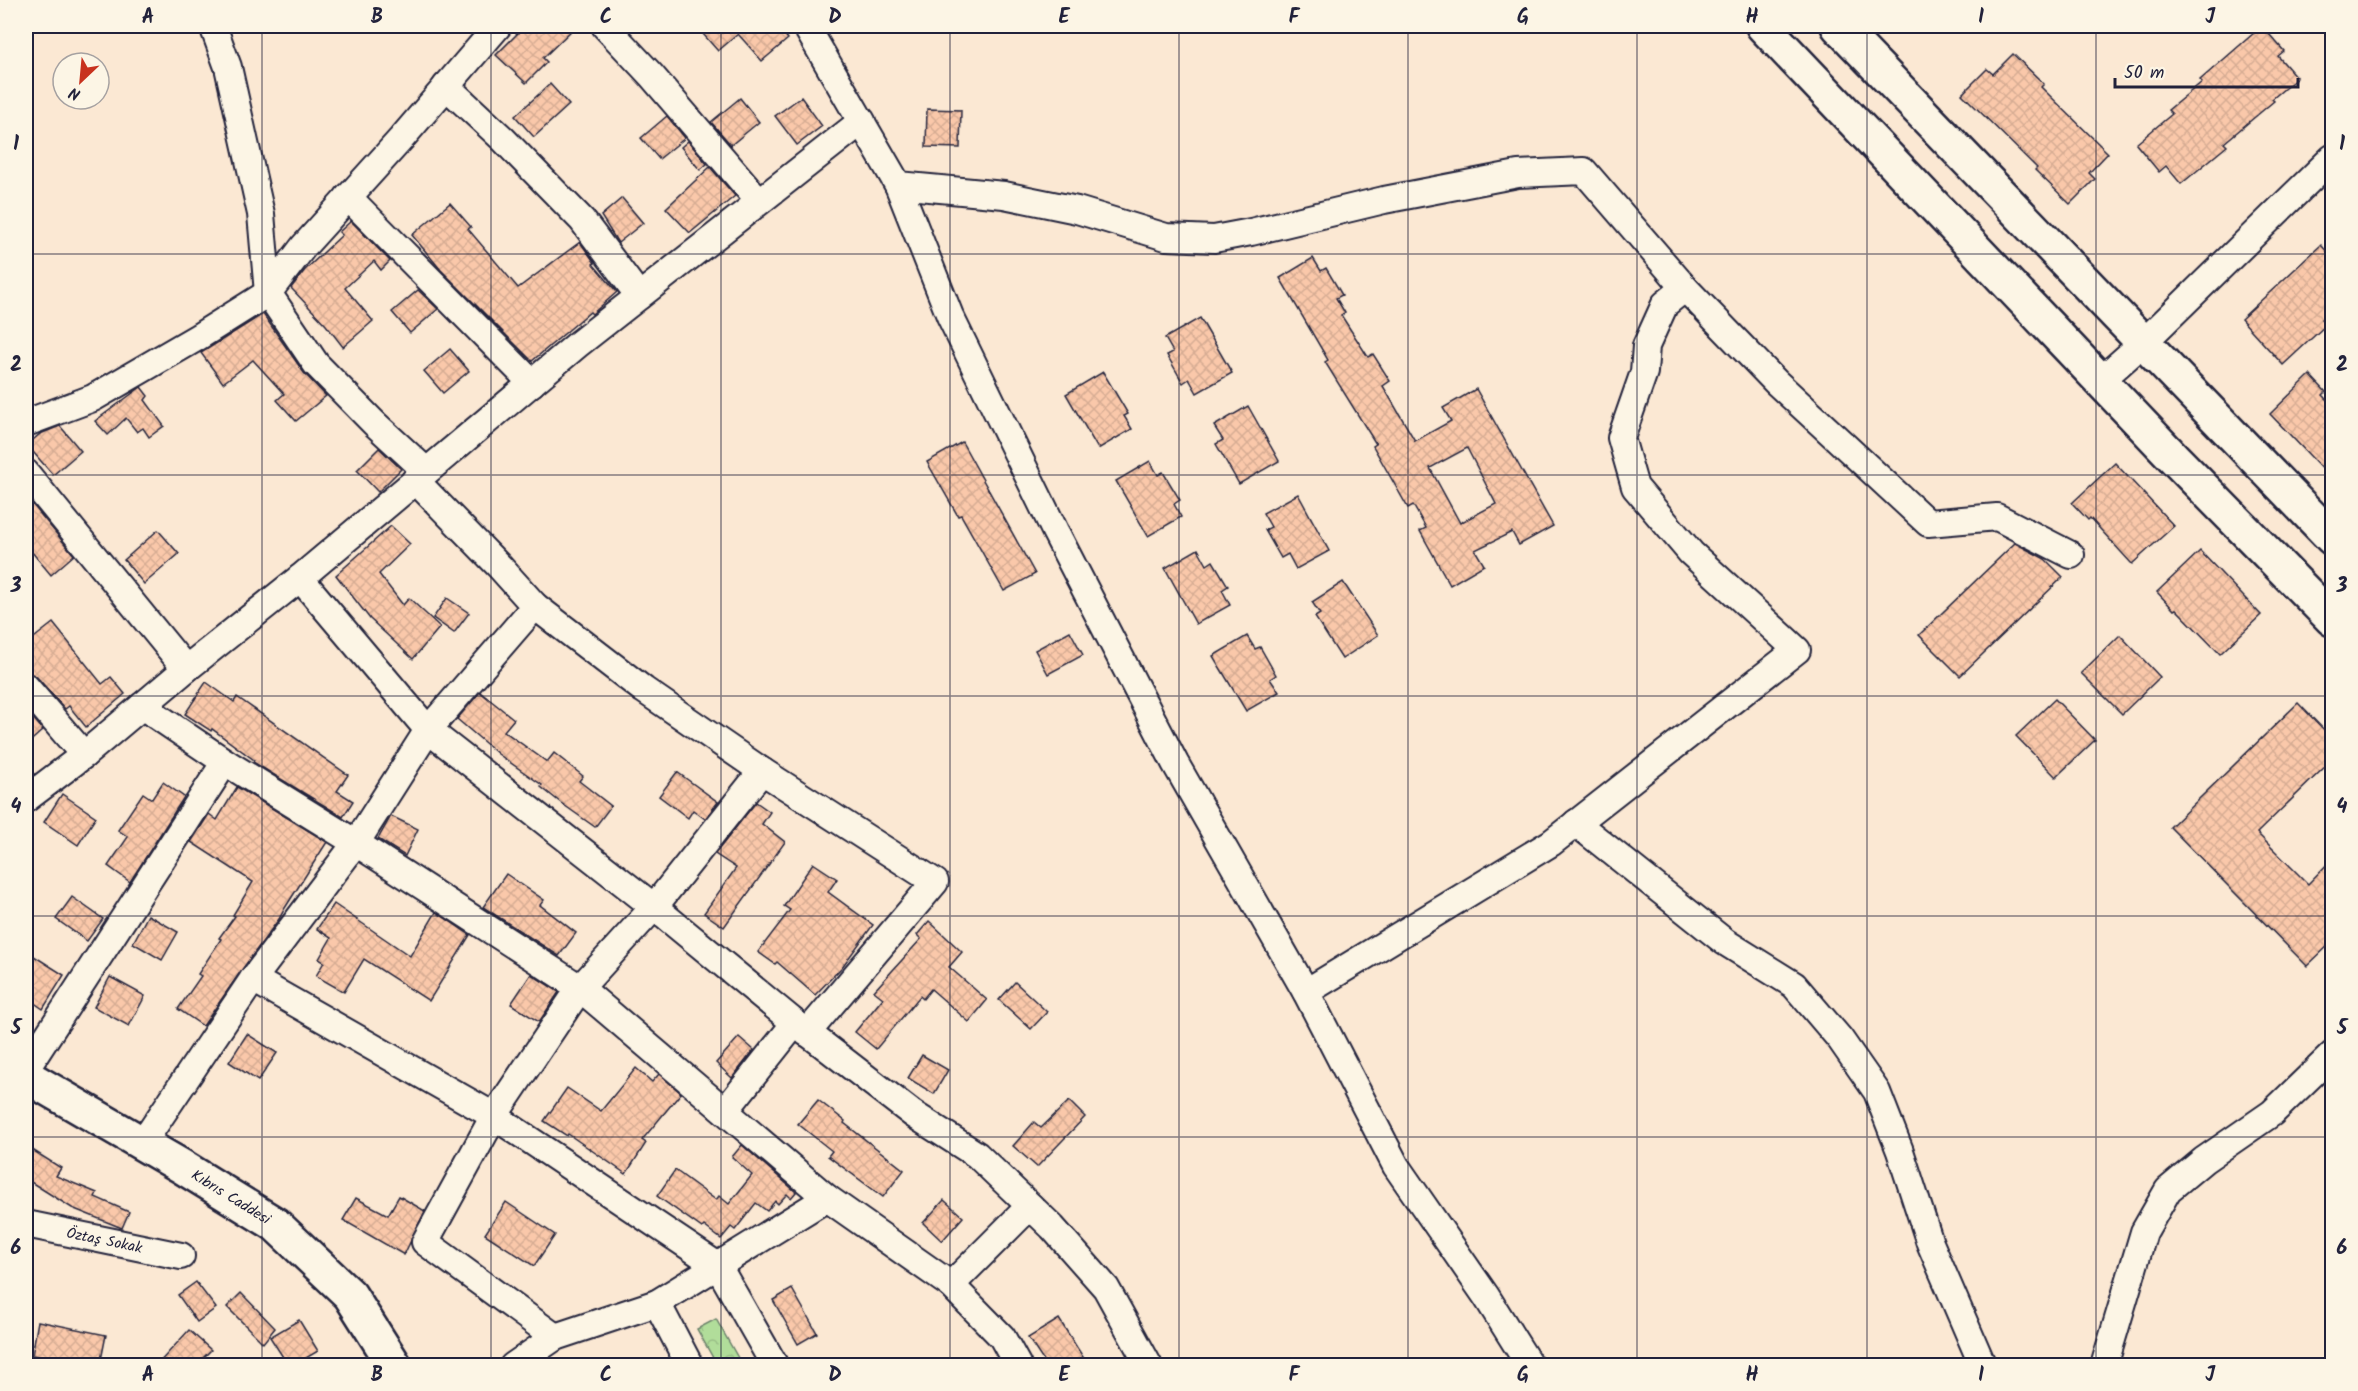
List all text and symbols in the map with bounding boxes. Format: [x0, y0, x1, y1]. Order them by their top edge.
text: A [142, 2, 154, 34]
text: B [371, 2, 383, 34]
text: C [600, 2, 612, 34]
text: D [828, 2, 842, 34]
text: E [1058, 2, 1070, 34]
text: F [1289, 2, 1301, 34]
text: G [1517, 2, 1529, 34]
text: H [1745, 2, 1759, 34]
text: I [1978, 2, 1984, 34]
text: J [2205, 2, 2216, 34]
north arrow [51, 51, 111, 111]
scale bar [2115, 51, 2298, 89]
text: 50 m [2124, 59, 2164, 88]
text: N [65, 80, 85, 107]
text: 1 [13, 129, 19, 161]
text: 1 [2339, 129, 2345, 161]
text: 2 [10, 350, 22, 382]
text: 2 [2336, 350, 2348, 382]
text: 3 [10, 571, 22, 603]
text: 3 [2336, 571, 2348, 603]
text: 4 [11, 792, 22, 824]
text: 4 [2337, 792, 2348, 824]
text: 5 [10, 1013, 23, 1045]
text: 5 [2336, 1013, 2349, 1045]
street label: Kıbrıs Caddesi [186, 1164, 276, 1232]
street label: Öztaş Sokak [64, 1222, 145, 1261]
text: 6 [11, 1233, 22, 1265]
text: 6 [2337, 1233, 2348, 1265]
text: A [142, 1360, 154, 1391]
text: B [371, 1360, 383, 1391]
text: C [600, 1360, 612, 1391]
text: D [828, 1360, 842, 1391]
text: E [1058, 1360, 1070, 1391]
text: F [1289, 1360, 1301, 1391]
text: G [1517, 1360, 1529, 1391]
text: H [1745, 1360, 1759, 1391]
text: I [1978, 1360, 1984, 1391]
text: J [2205, 1360, 2216, 1391]

